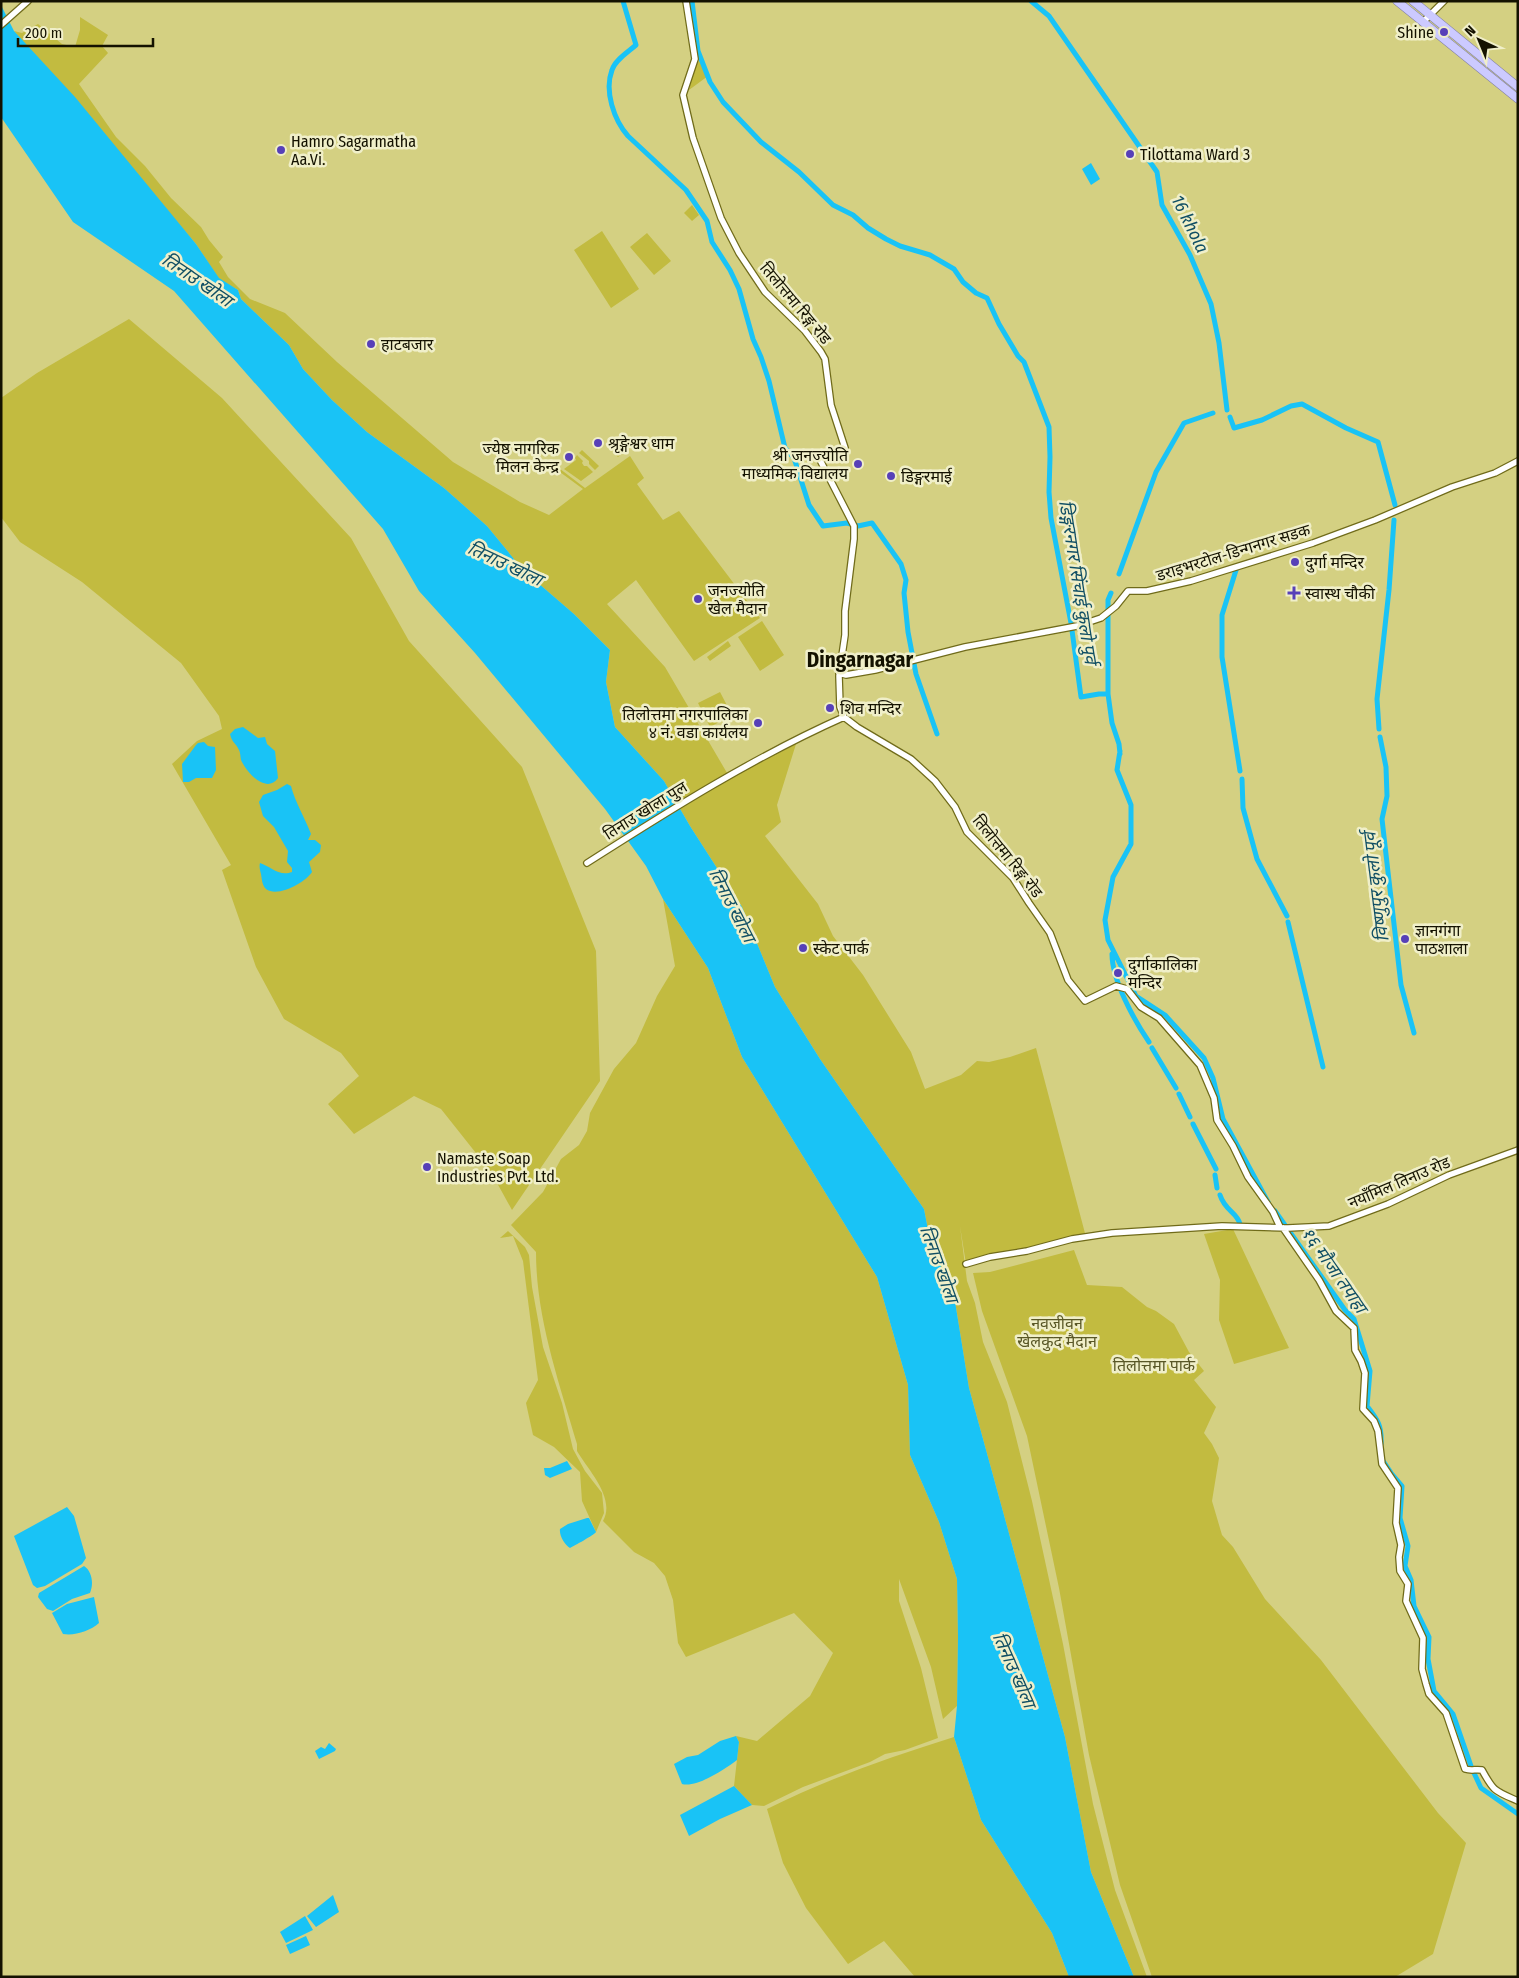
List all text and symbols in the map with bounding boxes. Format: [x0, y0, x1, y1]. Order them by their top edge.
scale bar [18, 15, 152, 47]
north arrow [1454, 15, 1504, 65]
text: N [1461, 22, 1479, 40]
place label: Shine [1397, 23, 1434, 42]
text: 200 m [25, 24, 62, 42]
marker: Shine [1438, 26, 1450, 38]
place label: Hamro Sagarmatha Aa.Vi. [291, 132, 416, 169]
marker: Hamro Sagarmatha Aa.Vi. [275, 144, 287, 156]
place label: Tilottama Ward 3 [1140, 145, 1250, 164]
marker: Tilottama Ward 3 [1124, 148, 1136, 160]
water label: 16 khola [1167, 191, 1213, 257]
water label: तिनाउ खोला [158, 249, 239, 313]
street label: तिलोत्तमा रिङ्ग रोड [756, 259, 836, 348]
place label: हाटबजार [381, 335, 434, 354]
marker: हाटबजार [365, 338, 377, 350]
place label: श्रृङ्गेश्वर धाम [608, 434, 675, 454]
marker: श्रृङ्गेश्वर धाम [592, 437, 604, 449]
place label: ज्येष्ठ नागरिक मिलन केन्द्र [482, 439, 560, 476]
place label: श्री जनज्योति माध्यमिक विद्यालय [742, 446, 849, 483]
marker: ज्येष्ठ नागरिक मिलन केन्द्र [563, 451, 575, 463]
marker: श्री जनज्योति माध्यमिक विद्यालय [852, 458, 864, 470]
place label: डिङ्गरमाई [901, 467, 953, 486]
marker: डिङ्गरमाई [885, 470, 897, 482]
water label: डिङ्गरनगर सिंचाई कुलो पुर्व [1054, 498, 1103, 670]
street label: डराइभरटोल-डिन्गनगर सडक [1153, 520, 1313, 585]
water label: तिनाउ खोला [464, 537, 549, 592]
place label: दुर्गा मन्दिर [1305, 553, 1365, 573]
marker: दुर्गा मन्दिर [1289, 556, 1301, 568]
place label: जनज्योति खेल मैदान [708, 581, 768, 618]
place label: स्वास्थ चौकी [1305, 584, 1376, 603]
marker: स्वास्थ चौकी [1287, 586, 1301, 600]
marker: जनज्योति खेल मैदान [692, 593, 704, 605]
district label: Dingarnagar [807, 647, 913, 673]
place label: शिव मन्दिर [840, 699, 902, 718]
marker: शिव मन्दिर [824, 702, 836, 714]
place label: तिलोत्तमा नगरपालिका ४ नं. वडा कार्यलय [622, 705, 749, 742]
marker: तिलोत्तमा नगरपालिका ४ नं. वडा कार्यलय [752, 717, 764, 729]
street label: तिनाउ खोला पुल [600, 777, 692, 844]
street label: तिलोत्तमा रिङ्ग रोड [969, 811, 1047, 902]
water label: विष्णुपुर कुलो पूर्व [1358, 826, 1394, 943]
water label: तिनाउ खोला [704, 864, 761, 949]
place label: ज्ञानगंगा पाठशाला [1415, 921, 1468, 958]
marker: ज्ञानगंगा पाठशाला [1399, 933, 1411, 945]
place label: स्केट पार्क [813, 939, 870, 958]
marker: स्केट पार्क [797, 942, 809, 954]
place label: दुर्गाकालिका मन्दिर [1128, 955, 1198, 992]
marker: दुर्गाकालिका मन्दिर [1112, 967, 1124, 979]
place label: Namaste Soap Industries Pvt. Ltd. [437, 1149, 558, 1186]
street label: नयाँमिल तिनाउ रोड [1345, 1152, 1453, 1212]
marker: Namaste Soap Industries Pvt. Ltd. [421, 1161, 433, 1173]
water label: तिनाउ खोला [915, 1223, 964, 1308]
water label: १६ मौजा तपाहा [1296, 1223, 1374, 1320]
park label: नवजीवन खेलकुद मैदान [1017, 1314, 1098, 1352]
park label: तिलोत्तमा पार्क [1113, 1356, 1196, 1375]
water label: तिनाउ खोला [988, 1629, 1042, 1714]

